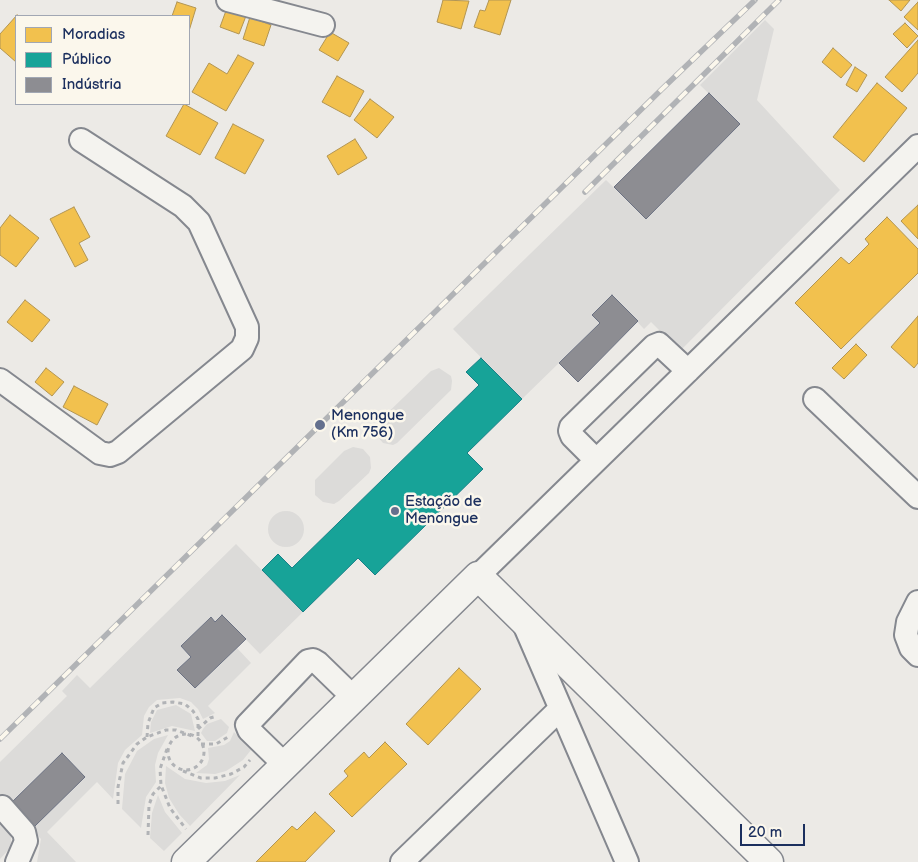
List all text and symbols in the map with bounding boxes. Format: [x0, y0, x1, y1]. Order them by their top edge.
legend [15, 15, 190, 105]
text: Moradias [62, 25, 125, 44]
text: Público [62, 50, 111, 69]
text: Indústria [62, 75, 121, 94]
place label: Menongue (Km 756) [331, 407, 404, 442]
marker: Menongue (Km 756) [313, 418, 327, 432]
place label: Estação de Menongue [405, 493, 482, 528]
marker: Estação de Menongue [389, 505, 401, 517]
scale bar [743, 814, 808, 846]
text: 20 m [748, 823, 782, 842]

